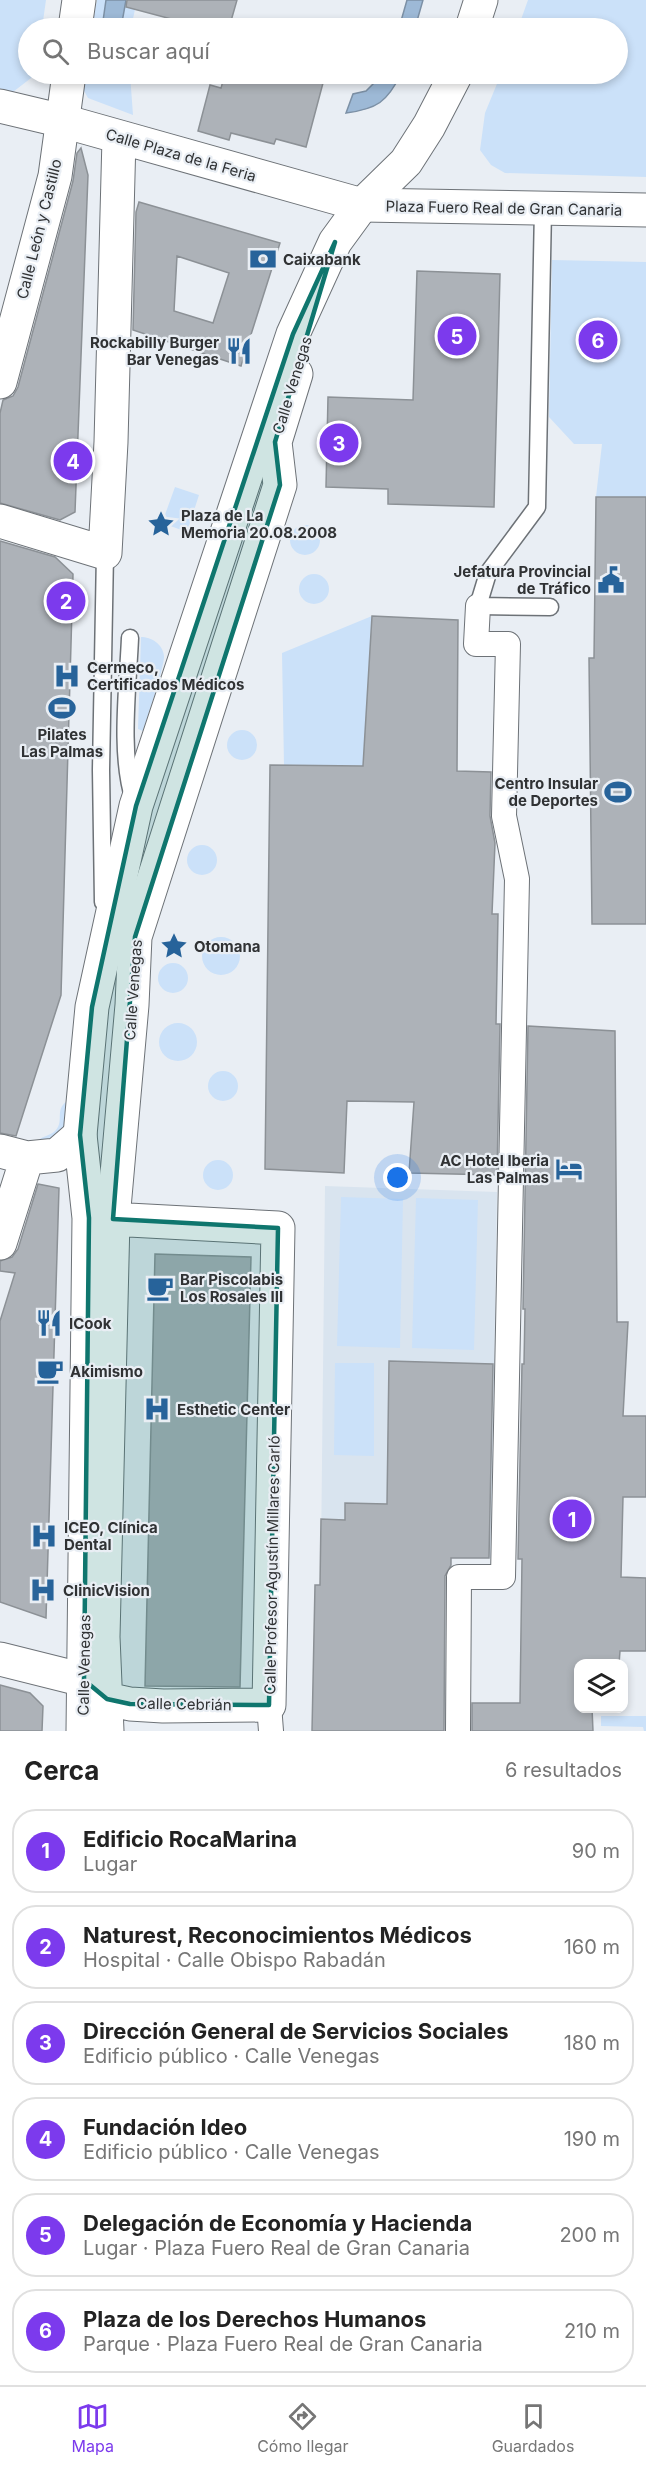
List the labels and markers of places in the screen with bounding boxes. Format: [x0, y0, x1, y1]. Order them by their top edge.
bank icon: Caixabank [248, 244, 278, 274]
place label: Caixabank [283, 250, 361, 269]
pin: 5 [438, 314, 476, 358]
pin: 6 [578, 318, 618, 362]
place label: Rockabilly Burger Bar Venegas [90, 333, 219, 369]
restaurant icon: Rockabilly Burger Bar Venegas [224, 336, 254, 366]
pin: 3 [320, 420, 358, 466]
pin: 4 [54, 438, 92, 484]
place label: Plaza de La Memoria 20.08.2008 [181, 506, 337, 542]
place icon: Plaza de La Memoria 20.08.2008 [146, 509, 176, 539]
place label: Jefatura Provincial de Tráfico [453, 562, 591, 598]
public building icon: Jefatura Provincial de Tráfico [596, 565, 626, 595]
pin: 2 [46, 578, 86, 624]
place label: Cermeco, Certificados Médicos [87, 658, 244, 694]
hospital icon: Cermeco, Certificados Médicos [52, 661, 82, 691]
sports icon: Pilates Las Palmas [47, 693, 77, 723]
place label: Pilates Las Palmas [21, 725, 103, 761]
place label: Centro Insular de Deportes [494, 774, 598, 810]
sports icon: Centro Insular de Deportes [603, 777, 633, 807]
place icon: Otomana [159, 931, 189, 961]
place label: Otomana [194, 937, 261, 956]
place label: AC Hotel Iberia Las Palmas [440, 1151, 549, 1187]
hotel icon: AC Hotel Iberia Las Palmas [554, 1154, 584, 1184]
place label: Bar Piscolabis Los Rosales III [180, 1270, 283, 1306]
cafe icon: Bar Piscolabis Los Rosales III [145, 1273, 175, 1303]
restaurant icon: ICook [34, 1308, 64, 1338]
place label: ICook [69, 1314, 112, 1333]
cafe icon: Akimismo [35, 1356, 65, 1386]
place label: Akimismo [70, 1362, 143, 1381]
hospital icon: Esthetic Center [142, 1394, 172, 1424]
place label: Esthetic Center [177, 1400, 290, 1419]
pin: 1 [552, 1496, 592, 1541]
place label: ICEO, Clínica Dental [64, 1518, 158, 1554]
hospital icon: ICEO, Clínica Dental [29, 1521, 59, 1551]
hospital icon: ClinicVision [28, 1575, 58, 1605]
place label: ClinicVision [63, 1581, 150, 1600]

